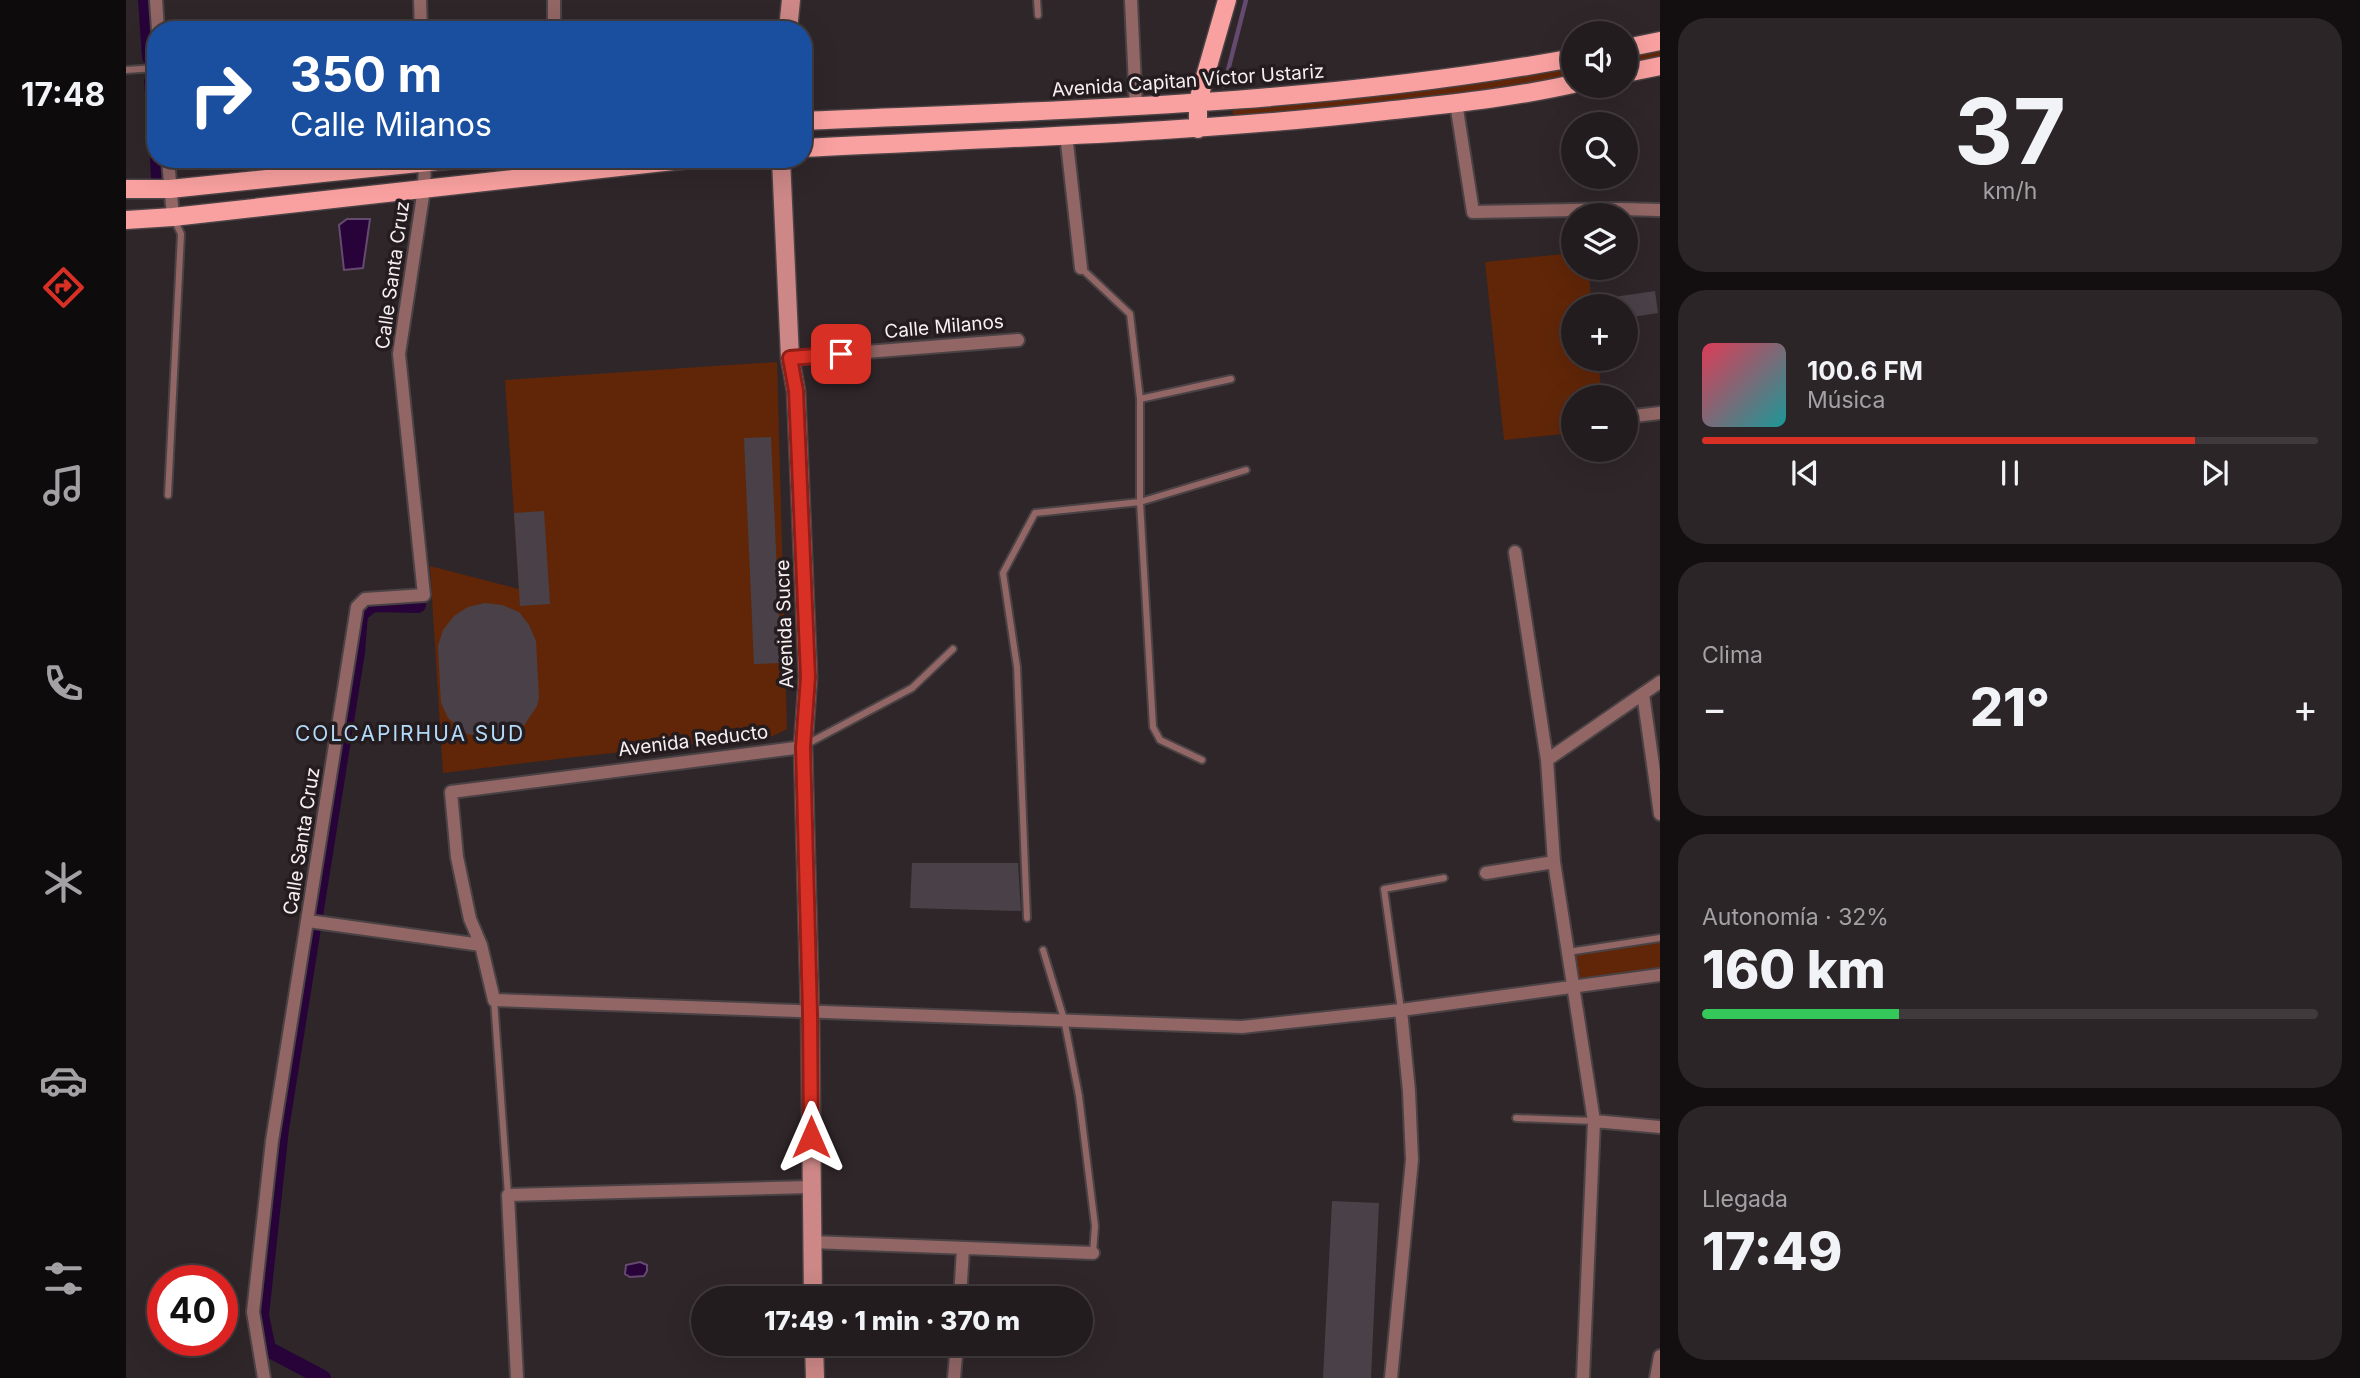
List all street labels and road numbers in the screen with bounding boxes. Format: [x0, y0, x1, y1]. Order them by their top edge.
street label: Avenida Capitan Víctor Ustariz [1051, 59, 1325, 101]
street label: Calle Santa Cruz [371, 200, 414, 351]
street label: Calle Milanos [883, 310, 1005, 343]
street label: Avenida Sucre [771, 559, 798, 689]
street label: Avenida Reducto [617, 720, 769, 761]
street label: Calle Santa Cruz [278, 766, 325, 917]

